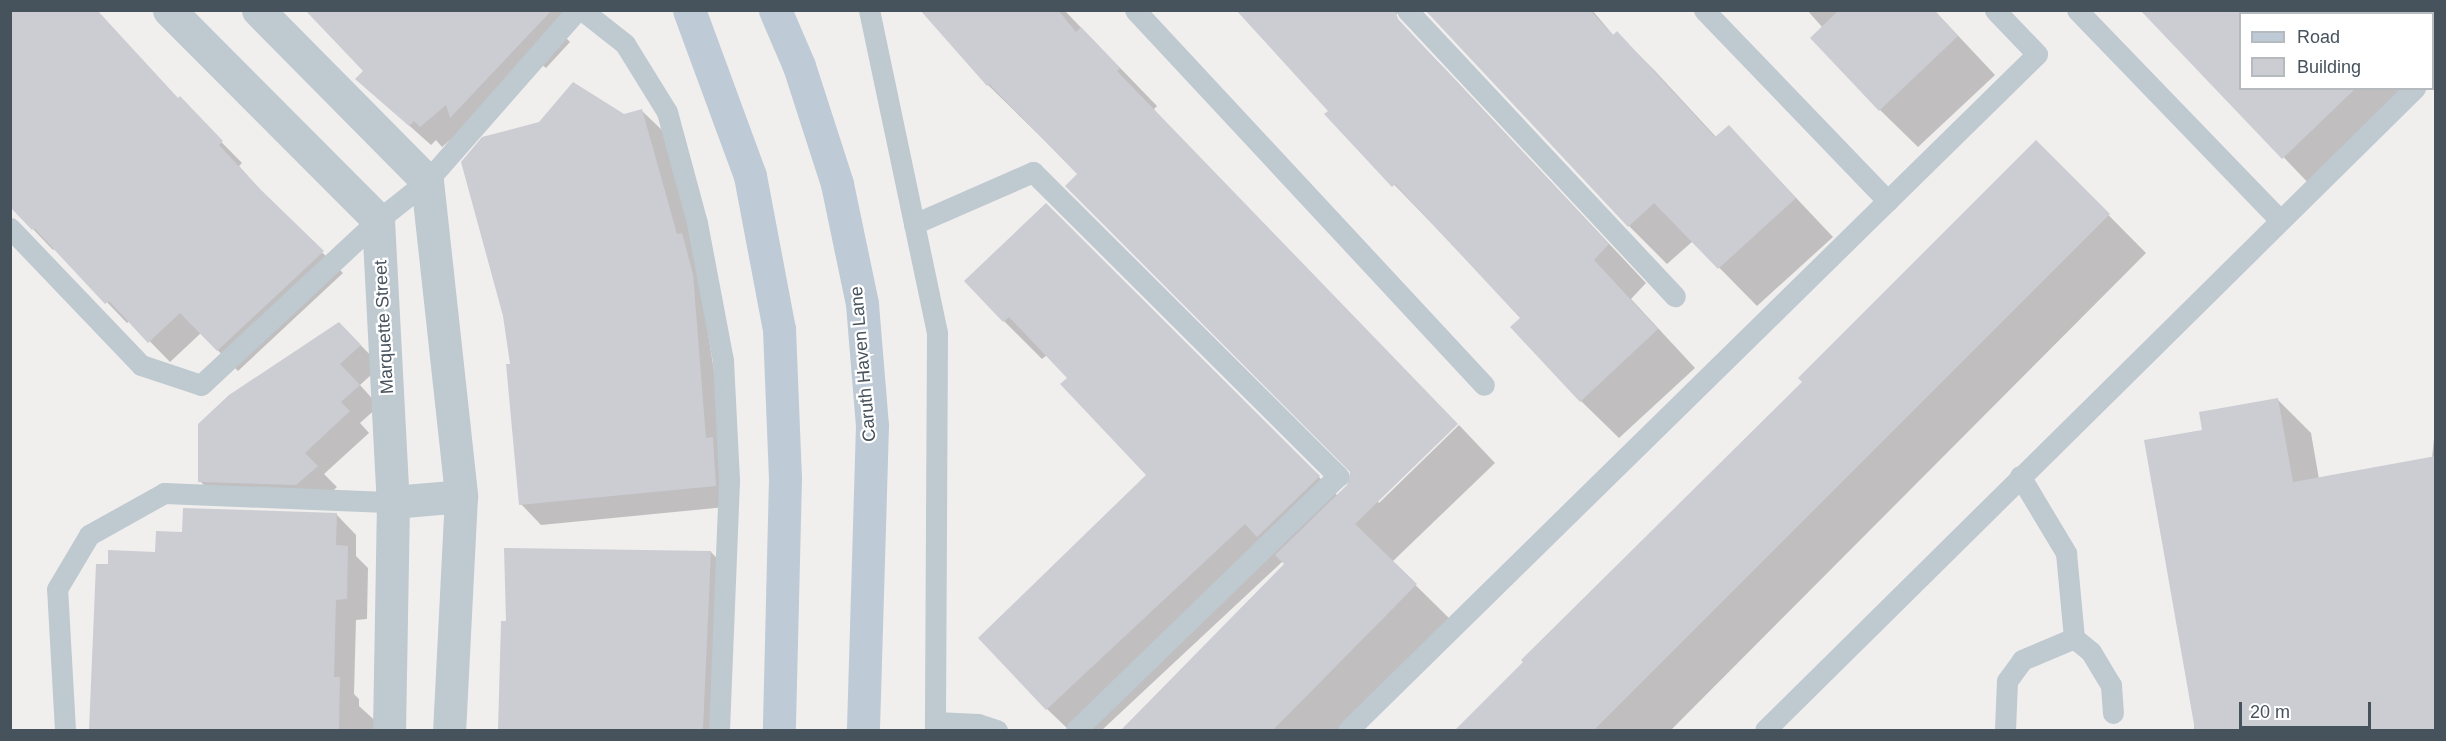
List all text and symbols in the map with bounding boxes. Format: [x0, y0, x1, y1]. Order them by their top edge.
legend [2239, 12, 2434, 90]
text: Road [2297, 27, 2340, 47]
text: Building [2297, 57, 2361, 77]
street label: Marquette Street [370, 259, 398, 395]
street label: Caruth Haven Lane [845, 285, 881, 443]
scale bar [2242, 690, 2374, 728]
text: 20 m [2250, 702, 2290, 722]

